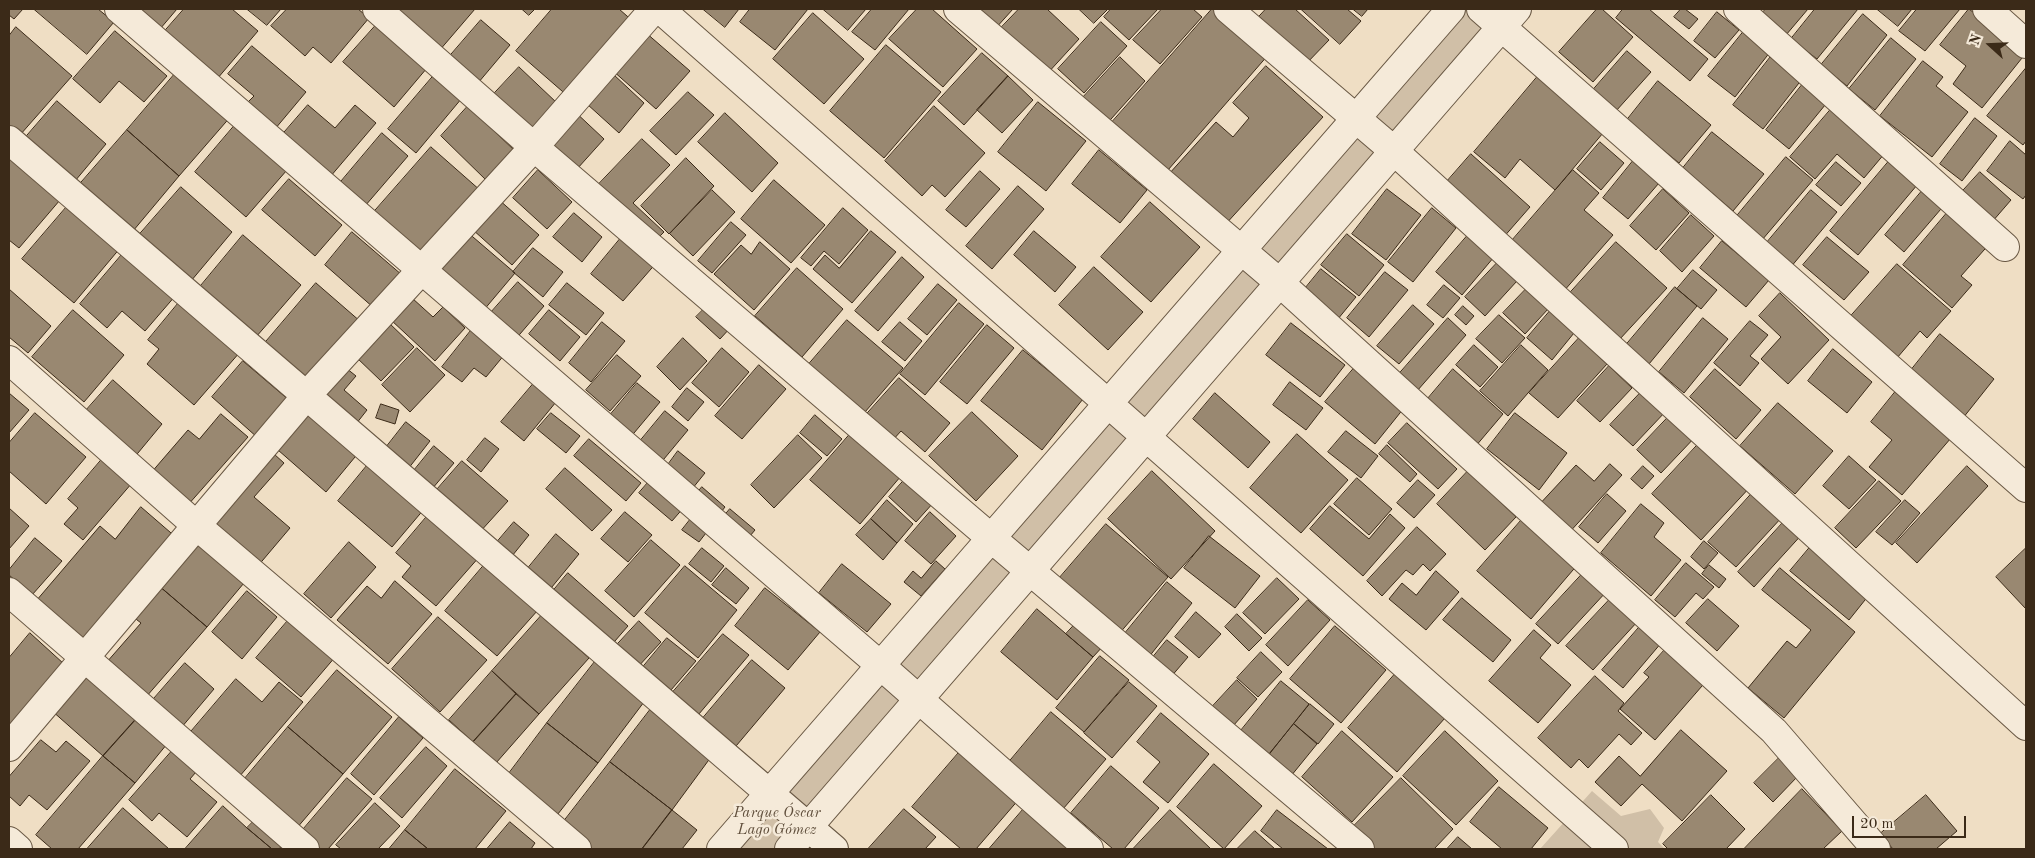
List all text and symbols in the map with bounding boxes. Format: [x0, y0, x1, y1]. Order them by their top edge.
north arrow [1965, 20, 2015, 70]
text: N [1967, 32, 1984, 47]
park label: Parque Óscar Lago Gómez [733, 804, 821, 839]
scale bar [1855, 806, 1969, 838]
text: 20 m [1860, 817, 1894, 832]

